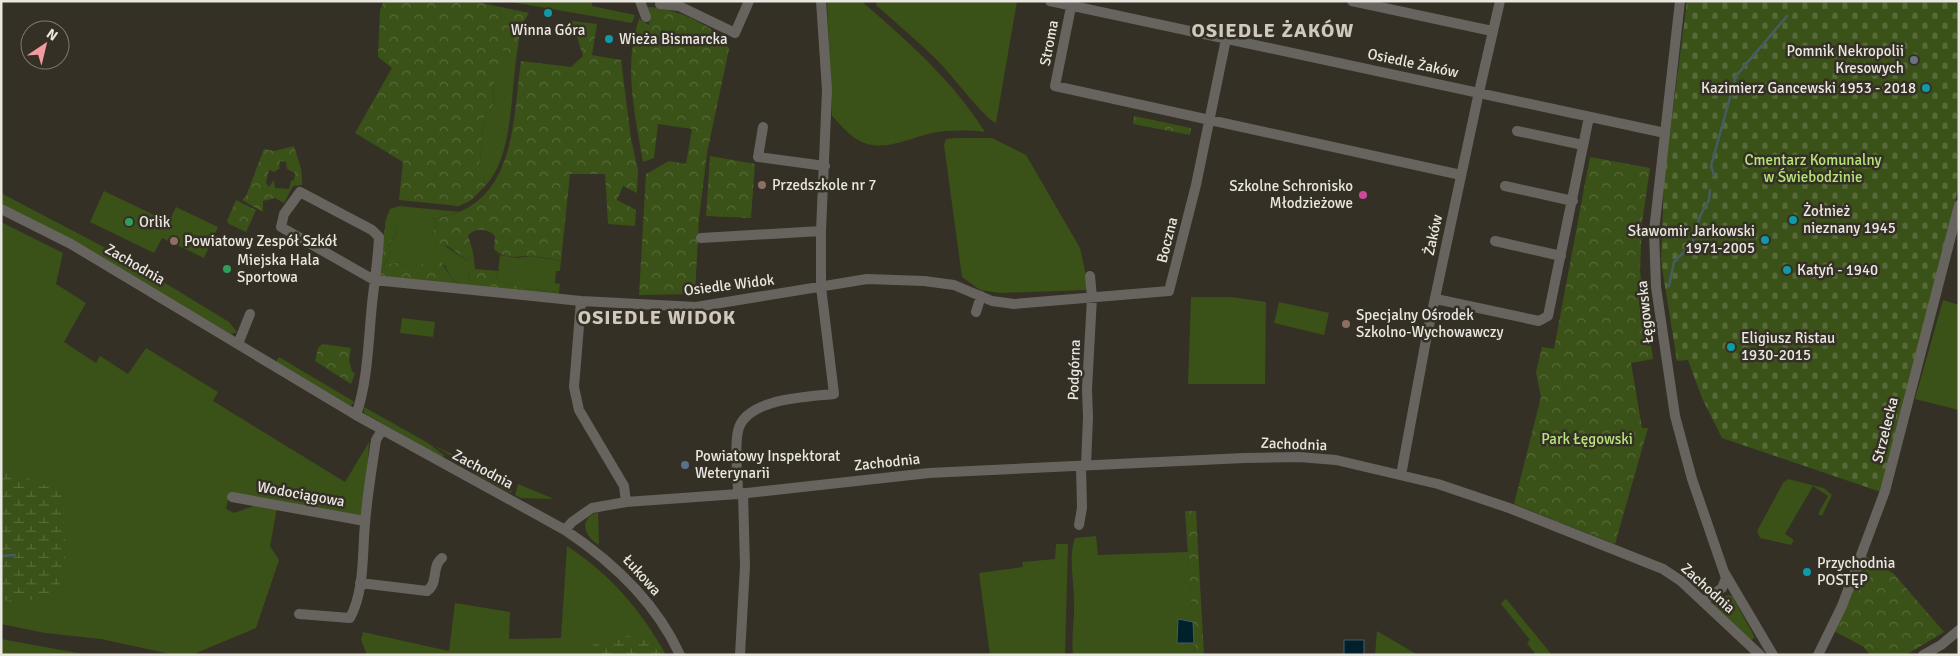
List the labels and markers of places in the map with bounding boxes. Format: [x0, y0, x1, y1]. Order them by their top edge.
marker: Winna Góra [542, 7, 554, 19]
place label: Winna Góra [511, 21, 585, 39]
place label: Wieża Bismarcka [619, 30, 728, 48]
marker: Wieża Bismarcka [603, 33, 615, 45]
place label: Pomnik Nekropolii Kresowych [1787, 42, 1904, 77]
marker: Pomnik Nekropolii Kresowych [1908, 54, 1920, 66]
place label: Kazimierz Gancewski 1953 - 2018 [1701, 79, 1916, 97]
marker: Kazimierz Gancewski 1953 - 2018 [1920, 82, 1932, 94]
place label: Przedszkole nr 7 [772, 176, 876, 194]
place label: Szkolne Schronisko Młodzieżowe [1229, 177, 1353, 212]
marker: Przedszkole nr 7 [756, 179, 768, 191]
marker: Szkolne Schronisko Młodzieżowe [1357, 189, 1369, 201]
place label: Żołnież nieznany 1945 [1803, 202, 1896, 237]
place label: Orlik [139, 213, 171, 231]
marker: Żołnież nieznany 1945 [1787, 214, 1799, 226]
marker: Orlik [123, 216, 135, 228]
place label: Sławomir Jarkowski 1971-2005 [1628, 222, 1755, 257]
place label: Powiatowy Zespół Szkół [184, 232, 337, 250]
marker: Sławomir Jarkowski 1971-2005 [1759, 234, 1771, 246]
marker: Powiatowy Zespół Szkół [168, 235, 180, 247]
place label: Miejska Hala Sportowa [237, 251, 320, 286]
place label: Katyń - 1940 [1797, 261, 1878, 279]
marker: Miejska Hala Sportowa [221, 263, 233, 275]
marker: Katyń - 1940 [1781, 264, 1793, 276]
place label: Specjalny Ośrodek Szkolno-Wychowawczy [1356, 306, 1504, 341]
marker: Specjalny Ośrodek Szkolno-Wychowawczy [1340, 318, 1352, 330]
place label: Eligiusz Ristau 1930-2015 [1741, 329, 1835, 364]
marker: Eligiusz Ristau 1930-2015 [1725, 341, 1737, 353]
place label: Powiatowy Inspektorat Weterynarii [695, 447, 840, 482]
marker: Powiatowy Inspektorat Weterynarii [679, 459, 691, 471]
place label: Przychodnia POSTĘP [1817, 554, 1895, 589]
marker: Przychodnia POSTĘP [1801, 566, 1813, 578]

